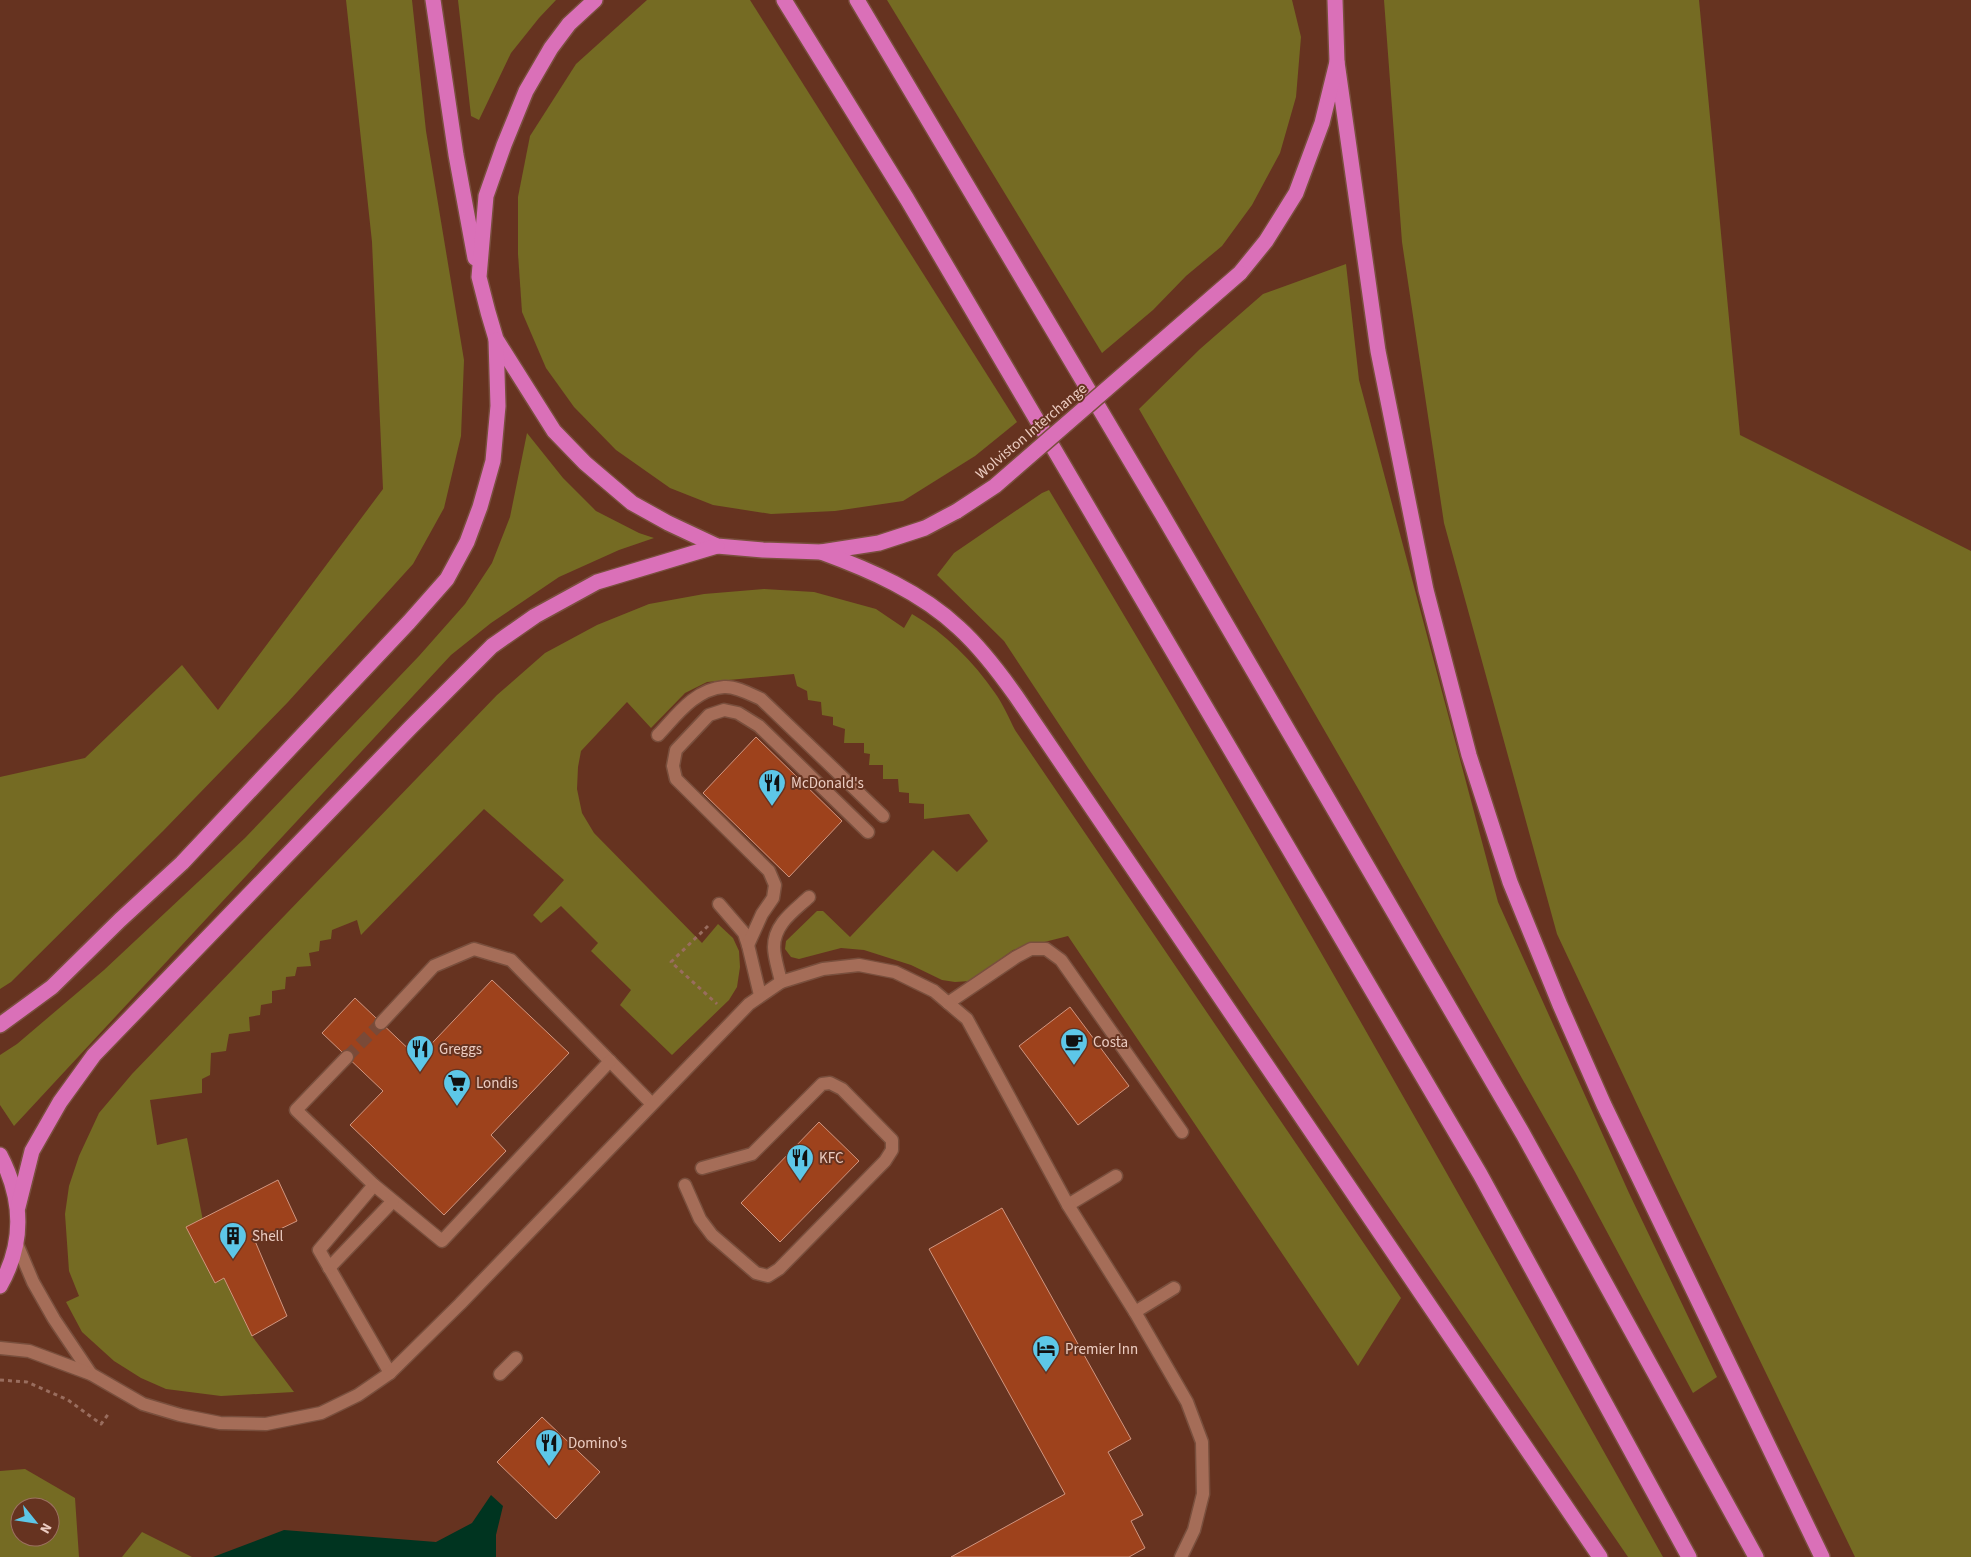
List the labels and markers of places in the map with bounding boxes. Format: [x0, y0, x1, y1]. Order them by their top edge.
restaurant icon: McDonald's [757, 768, 787, 807]
place label: McDonald's [791, 773, 864, 794]
cafe icon: Costa [1059, 1027, 1089, 1066]
place label: Costa [1093, 1032, 1128, 1053]
restaurant icon: Greggs [405, 1034, 435, 1073]
place label: Greggs [439, 1039, 482, 1060]
supermarket icon: Londis [442, 1068, 472, 1107]
place label: Londis [476, 1073, 518, 1094]
restaurant icon: KFC [785, 1143, 815, 1182]
place label: KFC [819, 1148, 844, 1169]
building icon: Shell [218, 1221, 248, 1260]
place label: Shell [252, 1226, 283, 1247]
hotel icon: Premier Inn [1031, 1334, 1061, 1373]
place label: Premier Inn [1065, 1339, 1138, 1360]
restaurant icon: Domino's [534, 1428, 564, 1467]
place label: Domino's [568, 1433, 627, 1454]

